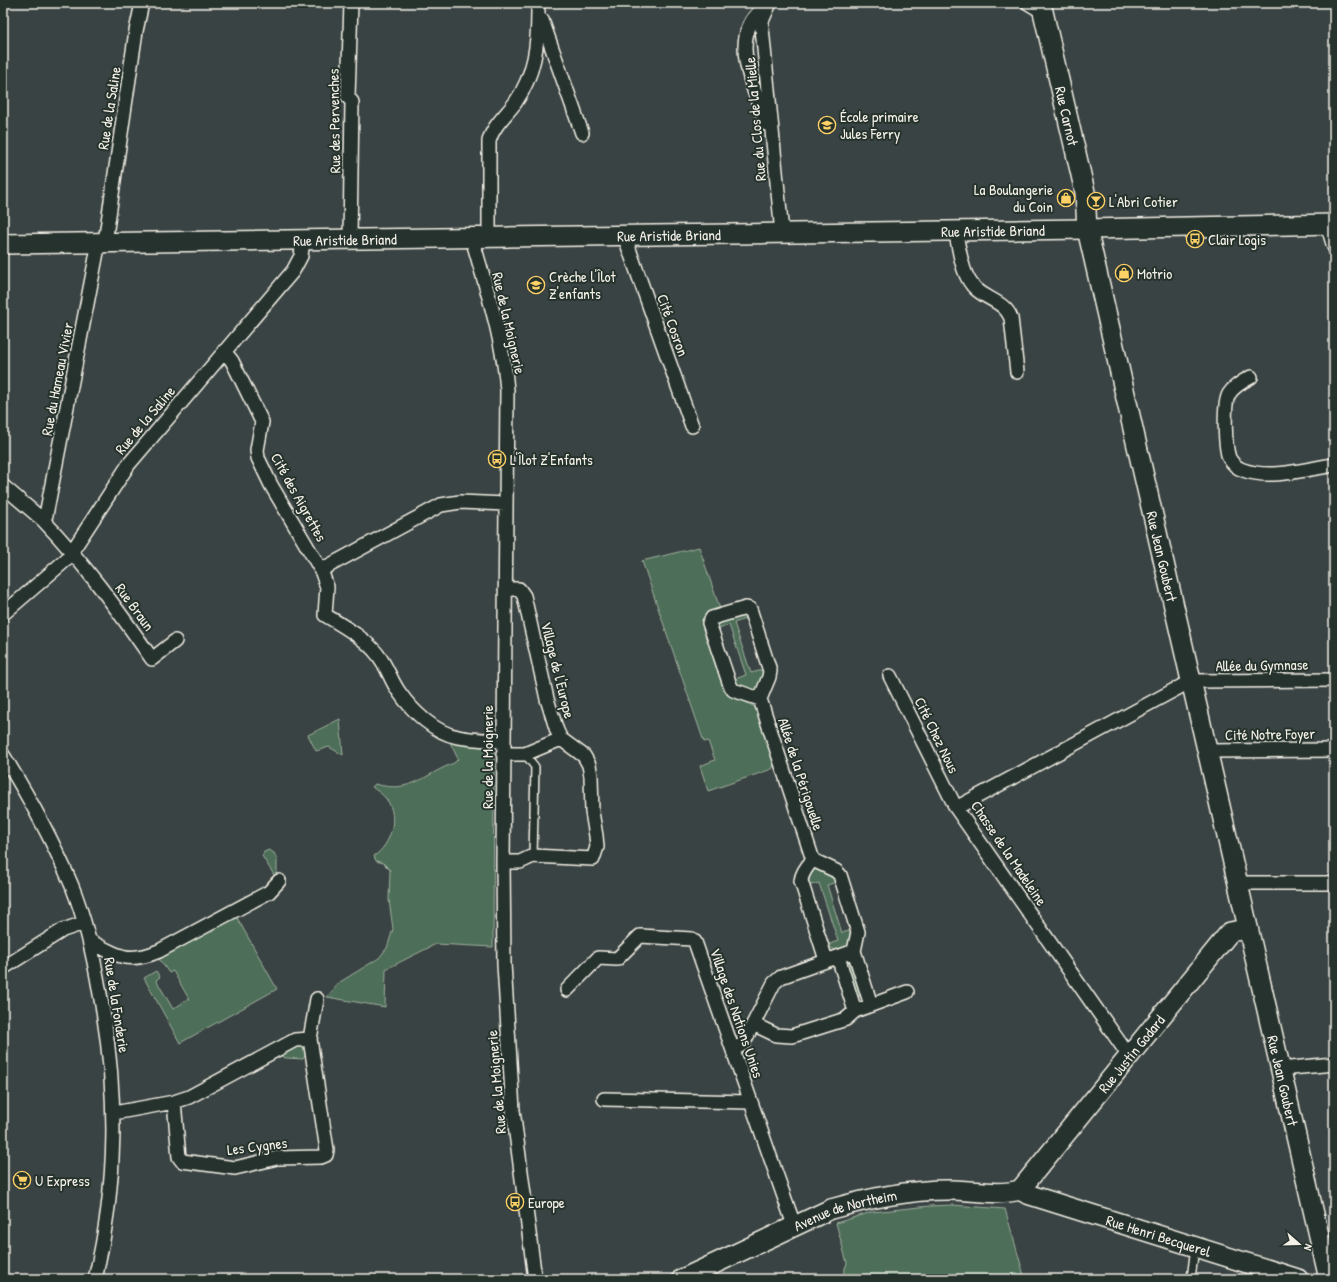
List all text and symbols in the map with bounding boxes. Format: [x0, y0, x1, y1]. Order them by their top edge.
street label: Rue du Clos de la Mielle [739, 56, 771, 182]
street label: Rue de la Saline [92, 65, 126, 151]
street label: Rue des Pervenches [323, 68, 345, 174]
street label: Rue Carnot [1050, 84, 1085, 148]
place label: École primaire Jules Ferry [840, 106, 919, 144]
school or university icon: École primaire Jules Ferry [817, 115, 837, 135]
place label: La Boulangerie du Coin [974, 179, 1053, 217]
shop icon: La Boulangerie du Coin [1056, 188, 1076, 208]
bar icon: L'Abri Cotier [1086, 191, 1106, 211]
place label: L'Abri Cotier [1109, 191, 1178, 212]
street label: Rue Aristide Briand [941, 219, 1045, 242]
street label: Rue Aristide Briand [617, 224, 721, 246]
street label: Rue Aristide Briand [293, 228, 397, 250]
bus stop icon: Clair Logis [1185, 229, 1205, 249]
place label: Clair Logis [1208, 229, 1266, 250]
shop icon: Motrio [1114, 263, 1134, 283]
place label: Motrio [1137, 263, 1172, 284]
place label: Crèche l'Îlot Z'enfants [549, 266, 617, 304]
street label: Rue de la Moignerie [487, 270, 531, 376]
school or university icon: Crèche l'Îlot Z'enfants [526, 275, 546, 295]
street label: Cité Cosron [652, 291, 694, 359]
street label: Rue du Hameau Vivier [36, 320, 78, 437]
street label: Rue de la Saline [110, 381, 180, 459]
street label: Cité des Aigrettes [266, 449, 332, 545]
bus stop icon: L'Îlot Z'Enfants [487, 449, 507, 469]
place label: L'Îlot Z'Enfants [510, 449, 593, 470]
street label: Rue Jean Goubert [1142, 509, 1183, 604]
street label: Rue Braun [111, 579, 160, 635]
street label: Village de l'Europe [536, 620, 580, 720]
street label: Allée du Gymnase [1216, 654, 1309, 676]
street label: Cité Chez Nous [910, 693, 965, 777]
street label: Rue de la Moignerie [477, 705, 498, 809]
street label: Allée de la Périgouelle [773, 715, 829, 833]
street label: Cité Notre Foyer [1225, 723, 1316, 745]
street label: Chasse de la Madeleine [966, 796, 1052, 910]
street label: Village des Nations Unies [705, 945, 769, 1081]
street label: Rue de la Fonderie [99, 956, 135, 1054]
street label: Rue Justin Godard [1093, 1010, 1169, 1097]
street label: Rue de la Moignerie [481, 1029, 511, 1135]
street label: Rue Jean Goubert [1263, 1033, 1304, 1129]
street label: Les Cygnes [226, 1132, 289, 1160]
supermarket icon: U Express [12, 1170, 32, 1190]
place label: U Express [35, 1170, 90, 1191]
street label: Avenue de Northeim [790, 1184, 898, 1236]
bus stop icon: Europe [505, 1192, 525, 1212]
place label: Europe [528, 1192, 565, 1213]
street label: Rue Henri Becquerel [1104, 1209, 1214, 1262]
north arrow [1279, 1224, 1319, 1264]
text: N [1301, 1242, 1316, 1253]

